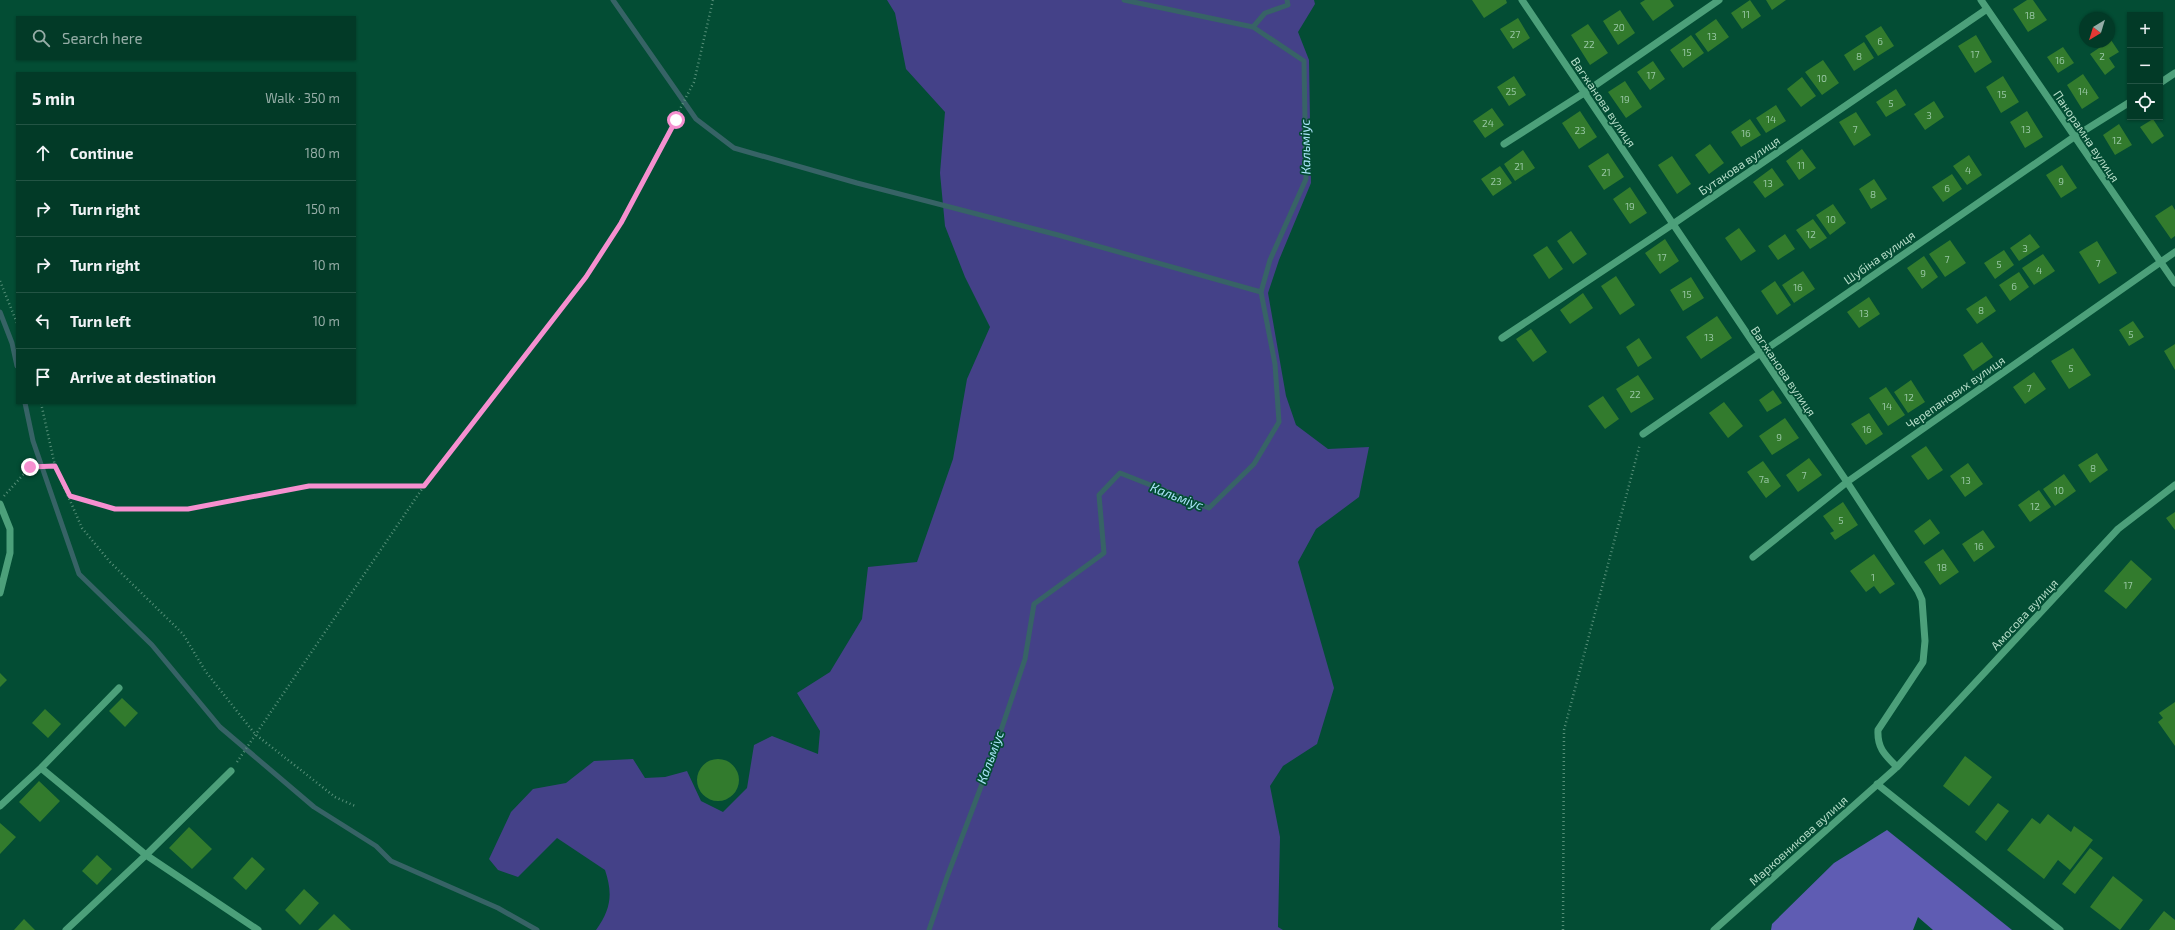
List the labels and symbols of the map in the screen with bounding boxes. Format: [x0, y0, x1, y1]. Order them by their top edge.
house number: 11 [1742, 8, 1750, 20]
house number: 18 [2025, 9, 2035, 21]
north arrow [2079, 12, 2115, 48]
house number: 20 [1613, 21, 1625, 33]
house number: 27 [1510, 28, 1520, 40]
house number: 13 [1707, 30, 1717, 42]
house number: 6 [1877, 35, 1883, 47]
house number: 22 [1583, 38, 1595, 50]
house number: 15 [1682, 46, 1692, 58]
house number: 17 [1970, 48, 1980, 60]
house number: 8 [1856, 50, 1862, 62]
house number: 2 [2099, 50, 2105, 62]
street label: Вагжанова вулиця [1568, 54, 1639, 150]
house number: 16 [2055, 54, 2065, 66]
house number: 17 [1646, 69, 1656, 81]
house number: 10 [1817, 72, 1827, 84]
house number: 25 [1506, 85, 1516, 97]
house number: 14 [2078, 85, 2088, 97]
house number: 15 [1997, 88, 2007, 100]
street label: Панорамна вулиця [2050, 88, 2123, 185]
house number: 19 [1620, 93, 1630, 105]
house number: 5 [1888, 97, 1894, 109]
house number: 3 [1926, 109, 1932, 121]
route start [667, 111, 685, 129]
house number: 14 [1766, 113, 1776, 125]
house number: 24 [1482, 117, 1494, 129]
water label: Кальміус [1297, 119, 1313, 175]
house number: 7 [1852, 123, 1858, 135]
house number: 13 [2021, 123, 2031, 135]
house number: 23 [1574, 124, 1586, 136]
house number: 16 [1741, 127, 1751, 139]
street label: Бутакова вулиця [1696, 133, 1783, 198]
house number: 12 [2112, 134, 2122, 146]
house number: 11 [1797, 159, 1805, 171]
house number: 21 [1514, 160, 1524, 172]
house number: 4 [1965, 164, 1971, 176]
house number: 21 [1601, 166, 1611, 178]
house number: 23 [1490, 175, 1502, 187]
house number: 9 [2058, 175, 2064, 187]
house number: 13 [1763, 177, 1773, 189]
house number: 6 [1944, 182, 1950, 194]
house number: 8 [1870, 188, 1876, 200]
house number: 19 [1625, 200, 1635, 212]
house number: 10 [1826, 213, 1836, 225]
street label: Шубіна вулиця [1841, 227, 1918, 288]
house number: 12 [1806, 228, 1816, 240]
house number: 3 [2022, 242, 2028, 254]
house number: 17 [1657, 251, 1667, 263]
house number: 7 [1944, 253, 1950, 265]
house number: 7 [2095, 257, 2101, 269]
house number: 5 [1996, 258, 2002, 270]
house number: 4 [2036, 264, 2042, 276]
house number: 9 [1920, 267, 1926, 279]
house number: 6 [2011, 280, 2017, 292]
house number: 16 [1793, 281, 1803, 293]
house number: 15 [1682, 288, 1692, 300]
house number: 8 [1978, 304, 1984, 316]
house number: 13 [1859, 307, 1869, 319]
street label: Вагжанова вулиця [1748, 323, 1819, 419]
house number: 5 [2128, 328, 2134, 340]
house number: 13 [1704, 331, 1714, 343]
street label: Черепанових вулиця [1903, 353, 2008, 432]
house number: 5 [2068, 362, 2074, 374]
house number: 7 [2026, 382, 2032, 394]
house number: 22 [1629, 388, 1641, 400]
house number: 12 [1904, 391, 1914, 403]
house number: 14 [1882, 400, 1892, 412]
house number: 16 [1862, 423, 1872, 435]
house number: 9 [1776, 431, 1782, 443]
route end [21, 458, 39, 476]
house number: 8 [2090, 462, 2096, 474]
house number: 7 [1801, 469, 1807, 481]
house number: 7а [1759, 473, 1769, 485]
house number: 13 [1961, 474, 1971, 486]
water label: Кальміус [1148, 479, 1206, 514]
house number: 10 [2054, 484, 2064, 496]
house number: 12 [2030, 500, 2040, 512]
house number: 5 [1838, 514, 1844, 526]
house number: 16 [1974, 540, 1984, 552]
house number: 18 [1937, 561, 1947, 573]
house number: 1 [1871, 571, 1875, 583]
street label: Амосова вулиця [1988, 576, 2061, 653]
house number: 17 [2123, 579, 2133, 591]
water label: Кальміус [973, 728, 1007, 786]
street label: Марковникова вулиця [1746, 792, 1851, 889]

